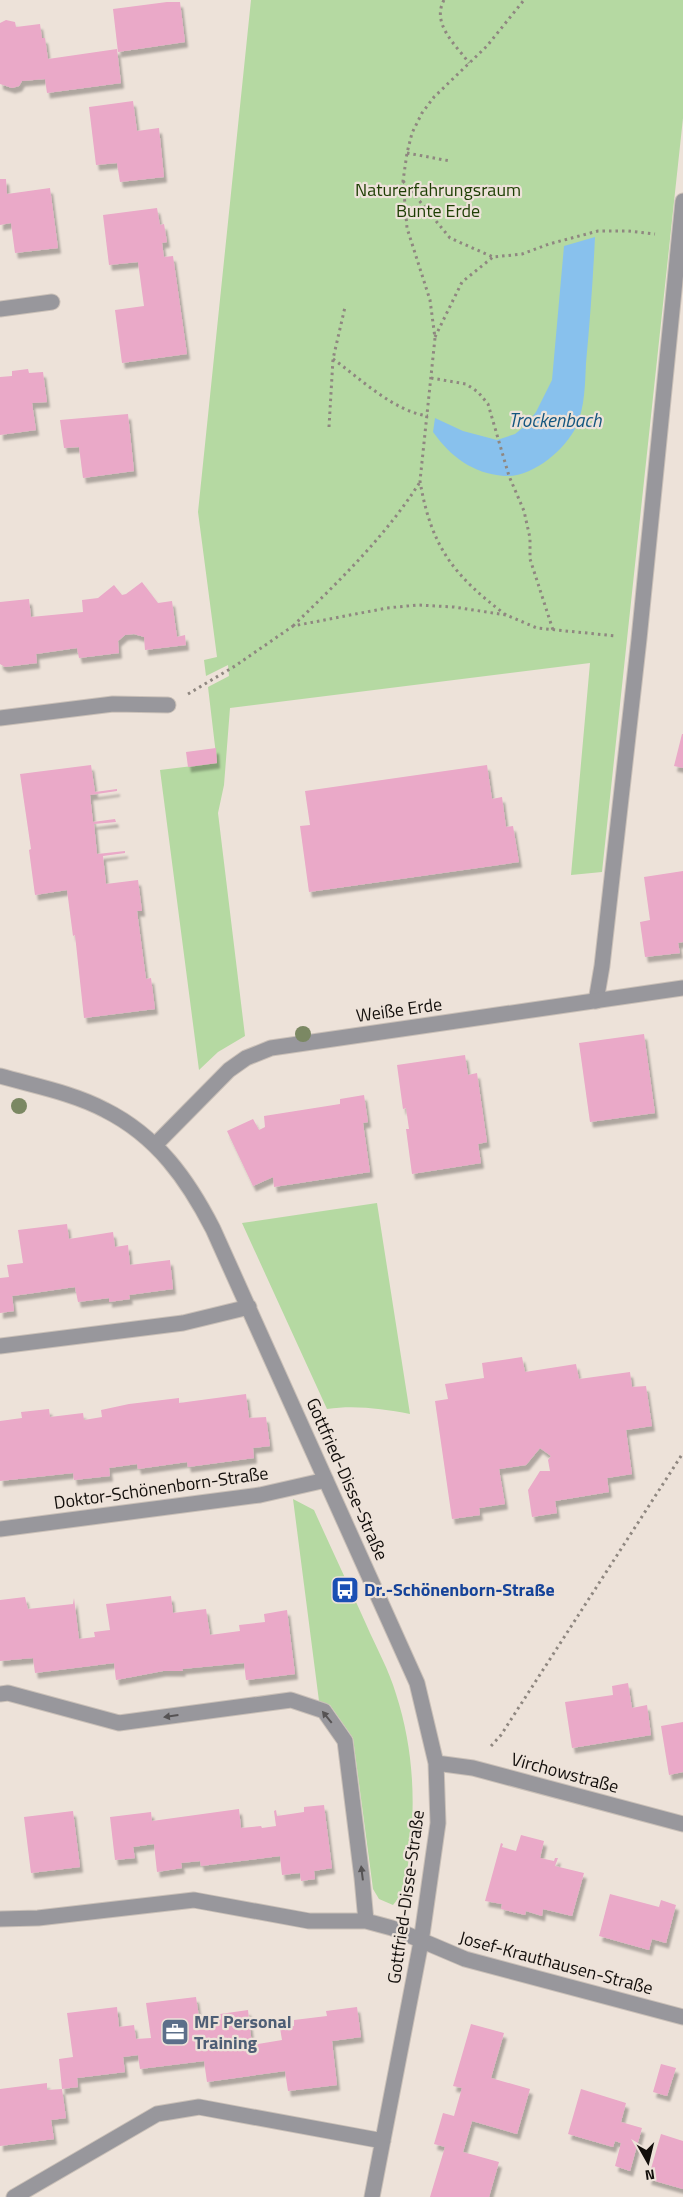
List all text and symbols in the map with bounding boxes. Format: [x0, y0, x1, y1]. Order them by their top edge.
park label: Naturerfahrungsraum Bunte Erde [355, 176, 521, 224]
water label: Trockenbach [508, 405, 602, 434]
street label: Weiße Erde [354, 990, 444, 1029]
street label: Gottfried-Disse-Straße [300, 1393, 395, 1564]
street label: Doktor-Schönenborn-Straße [52, 1459, 270, 1516]
bus stop icon: Dr.-Schönenborn-Straße [330, 1575, 360, 1605]
place label: Dr.-Schönenborn-Straße [364, 1576, 555, 1603]
one-way arrow [322, 1711, 333, 1724]
one-way arrow [162, 1713, 178, 1721]
street label: Virchowstraße [508, 1745, 622, 1800]
street label: Gottfried-Disse-Straße [380, 1808, 431, 1986]
one-way arrow [358, 1864, 366, 1880]
street label: Josef-Krauthausen-Straße [456, 1924, 656, 2001]
place label: MF Personal Training [194, 2008, 292, 2056]
office icon: MF Personal Training [160, 2017, 190, 2047]
north arrow [623, 2137, 673, 2187]
text: N [644, 2164, 656, 2186]

